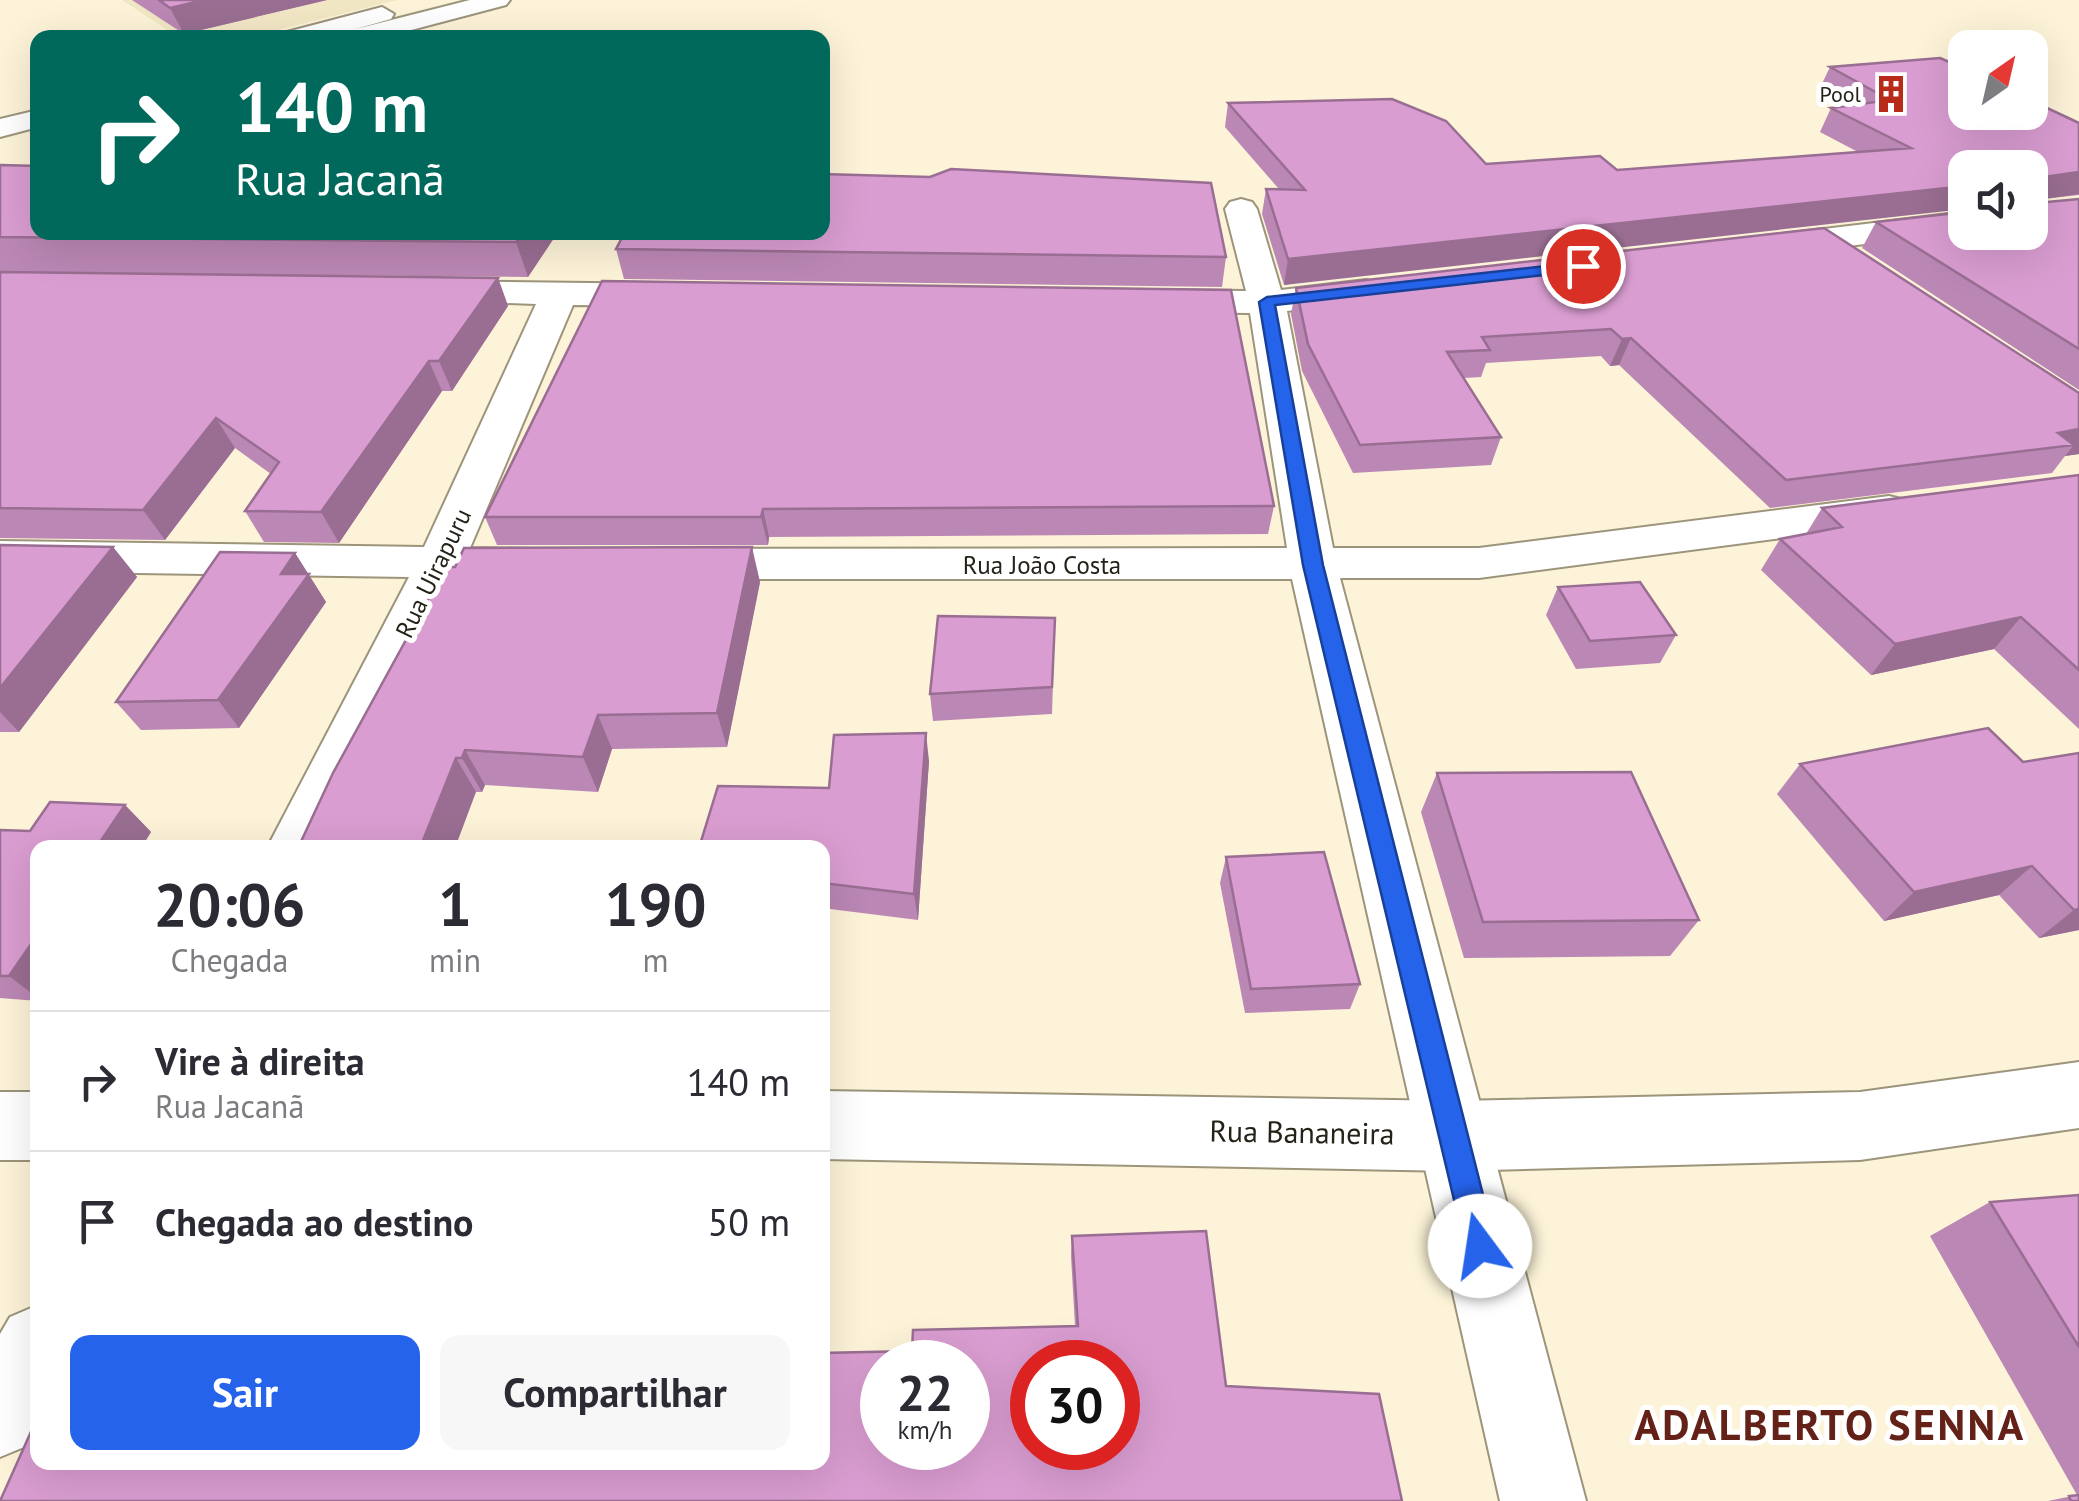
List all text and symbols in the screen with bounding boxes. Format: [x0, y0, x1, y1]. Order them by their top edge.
north arrow [1948, 30, 2048, 130]
map controls [1948, 30, 2048, 250]
text: 140 m [235, 61, 428, 151]
icon: right [70, 70, 200, 200]
building icon: Pool [1870, 73, 1912, 115]
place label: Pool [1819, 80, 1862, 108]
text: Rua Jacanã [235, 149, 445, 207]
button: sound [1948, 150, 2048, 250]
pin [1541, 224, 1626, 309]
icon: arrive [1556, 239, 1611, 294]
street label: Rua Uirapuru [388, 503, 478, 643]
street label: Rua João Costa [963, 549, 1121, 581]
text: 20:06 [153, 865, 306, 943]
text: 1 [438, 865, 472, 943]
text: 190 [605, 865, 707, 943]
text: Chegada [171, 939, 288, 981]
text: min [429, 939, 481, 981]
text: m [643, 939, 669, 981]
text: Vire à direita [155, 1036, 365, 1085]
icon: right [70, 1054, 125, 1109]
text: 140 m [687, 1057, 790, 1106]
text: Rua Jacanã [155, 1085, 304, 1127]
street label: Rua Bananeira [1209, 1110, 1395, 1153]
icon: arrive [70, 1194, 125, 1249]
position arrow [1428, 1194, 1532, 1298]
text: Chegada ao destino [155, 1197, 474, 1246]
text: 50 m [708, 1197, 790, 1246]
button: Sair [70, 1335, 420, 1450]
button: Compartilhar [440, 1335, 790, 1450]
speed limit sign: 30 [1010, 1340, 1140, 1470]
text: 22 [897, 1360, 953, 1425]
district label: ADALBERTO SENNA [1634, 1397, 2026, 1452]
text: km/h [898, 1414, 952, 1446]

